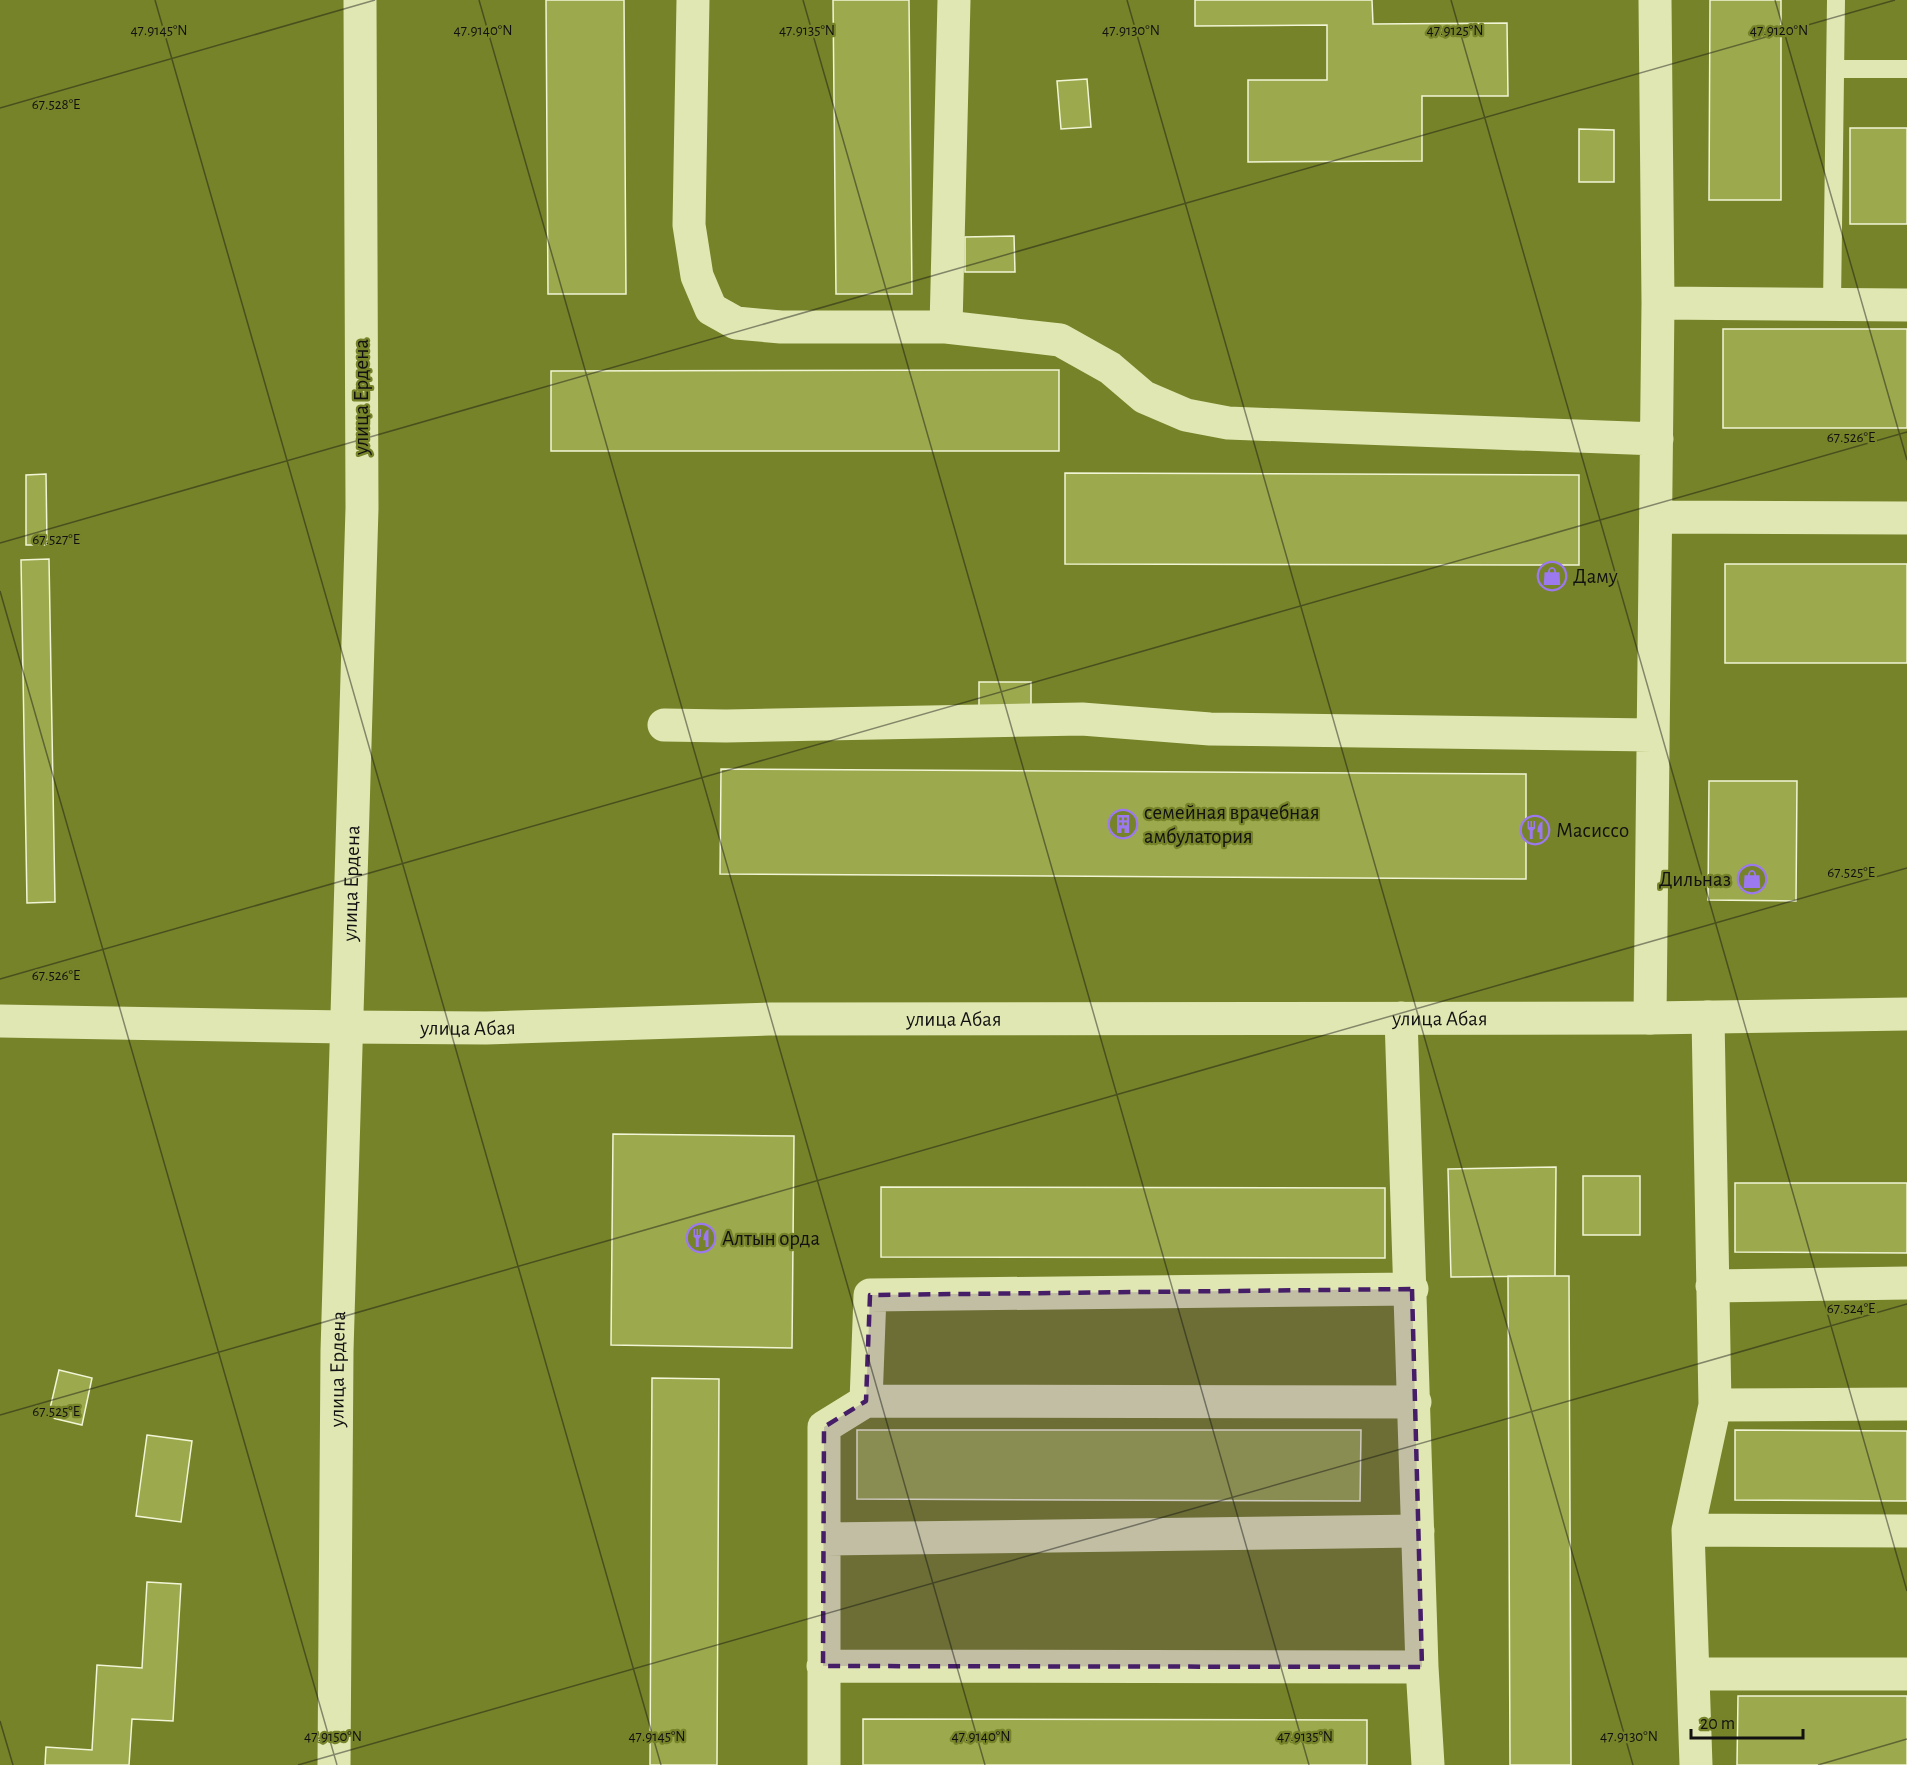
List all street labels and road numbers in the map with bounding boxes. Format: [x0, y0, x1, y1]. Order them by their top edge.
street label: улица Ердена [351, 339, 372, 456]
street label: улица Ердена [339, 824, 363, 943]
street label: улица Абая [905, 1008, 1001, 1029]
street label: улица Абая [1391, 1008, 1487, 1029]
street label: улица Абая [419, 1017, 516, 1038]
street label: улица Ердена [326, 1310, 349, 1428]

